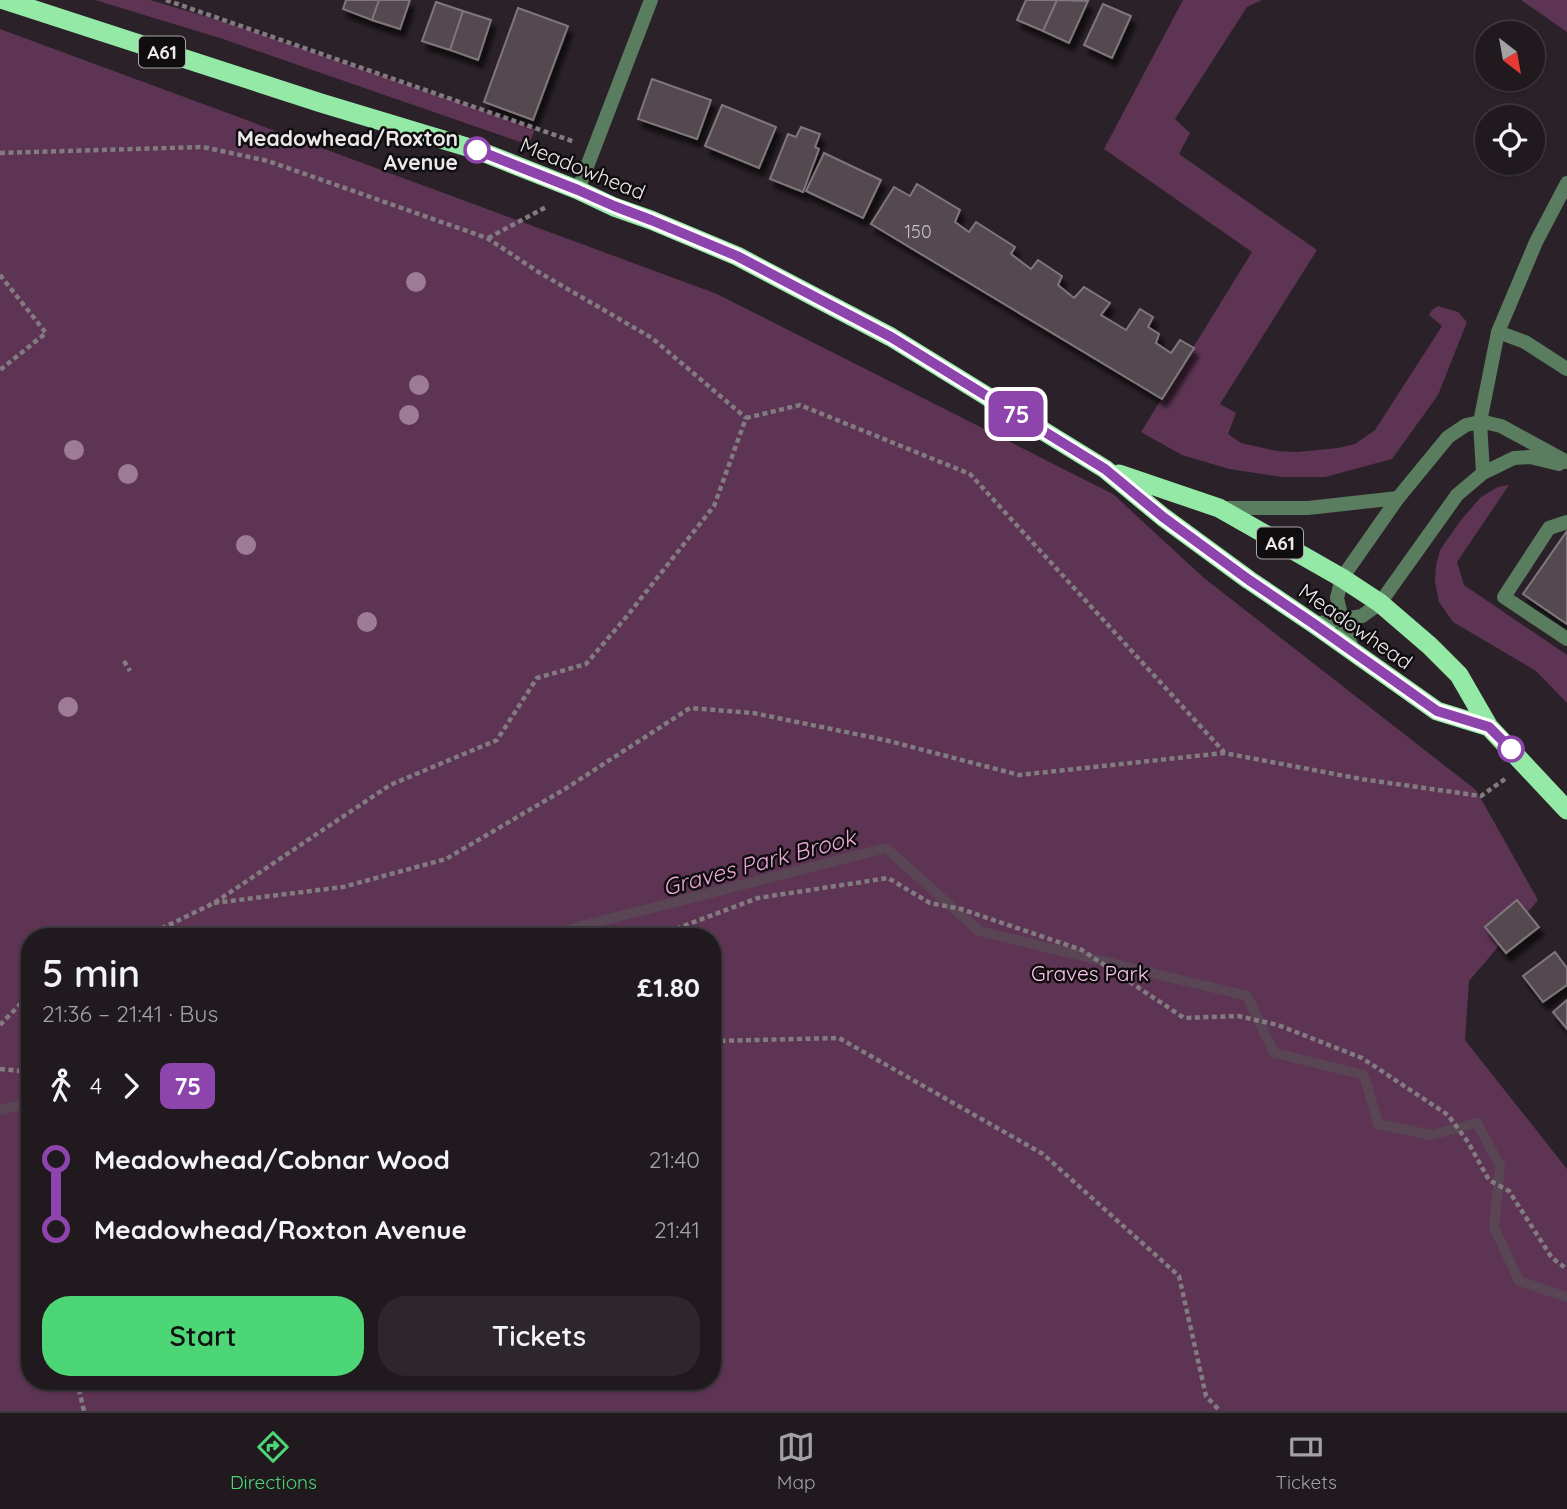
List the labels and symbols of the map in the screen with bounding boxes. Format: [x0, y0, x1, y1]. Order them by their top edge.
north arrow [1475, 21, 1545, 91]
road number: A61 [139, 36, 185, 68]
place label: Meadowhead/Roxton Avenue [237, 125, 458, 175]
street label: Meadowhead [517, 131, 649, 205]
marker: Meadowhead/Roxton Avenue [464, 137, 490, 163]
house number: 150 [904, 220, 932, 243]
line badge: 75 [984, 391, 1048, 437]
road number: A61 [1257, 528, 1303, 558]
street label: Meadowhead [1294, 577, 1418, 675]
unlabelled marker [1498, 736, 1524, 762]
water label: Graves Park Brook [659, 822, 860, 902]
park label: Graves Park [1031, 960, 1149, 986]

